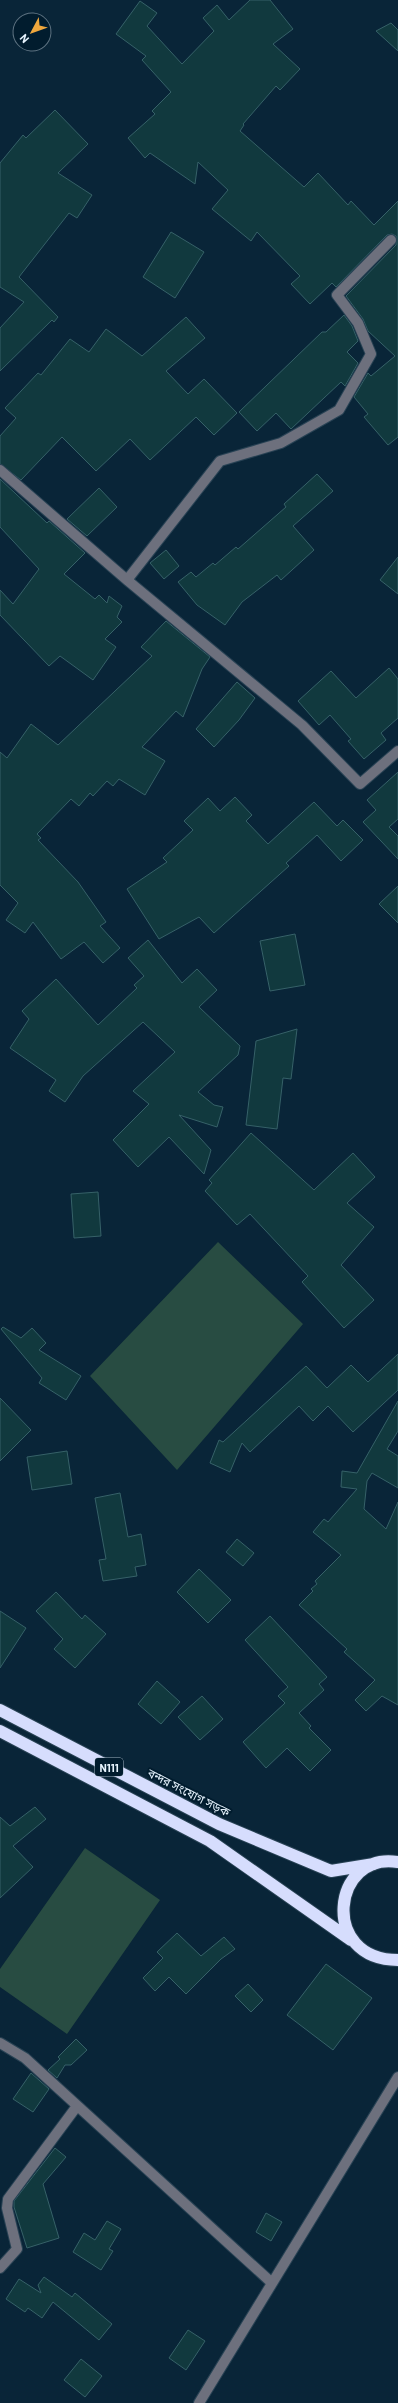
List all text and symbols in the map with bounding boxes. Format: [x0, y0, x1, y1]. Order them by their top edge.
north arrow [12, 12, 52, 52]
text: N [17, 32, 31, 46]
road number: N111 [95, 1758, 123, 1776]
street label: বন্দর সংযোগ সড়ক [144, 1765, 233, 1820]

